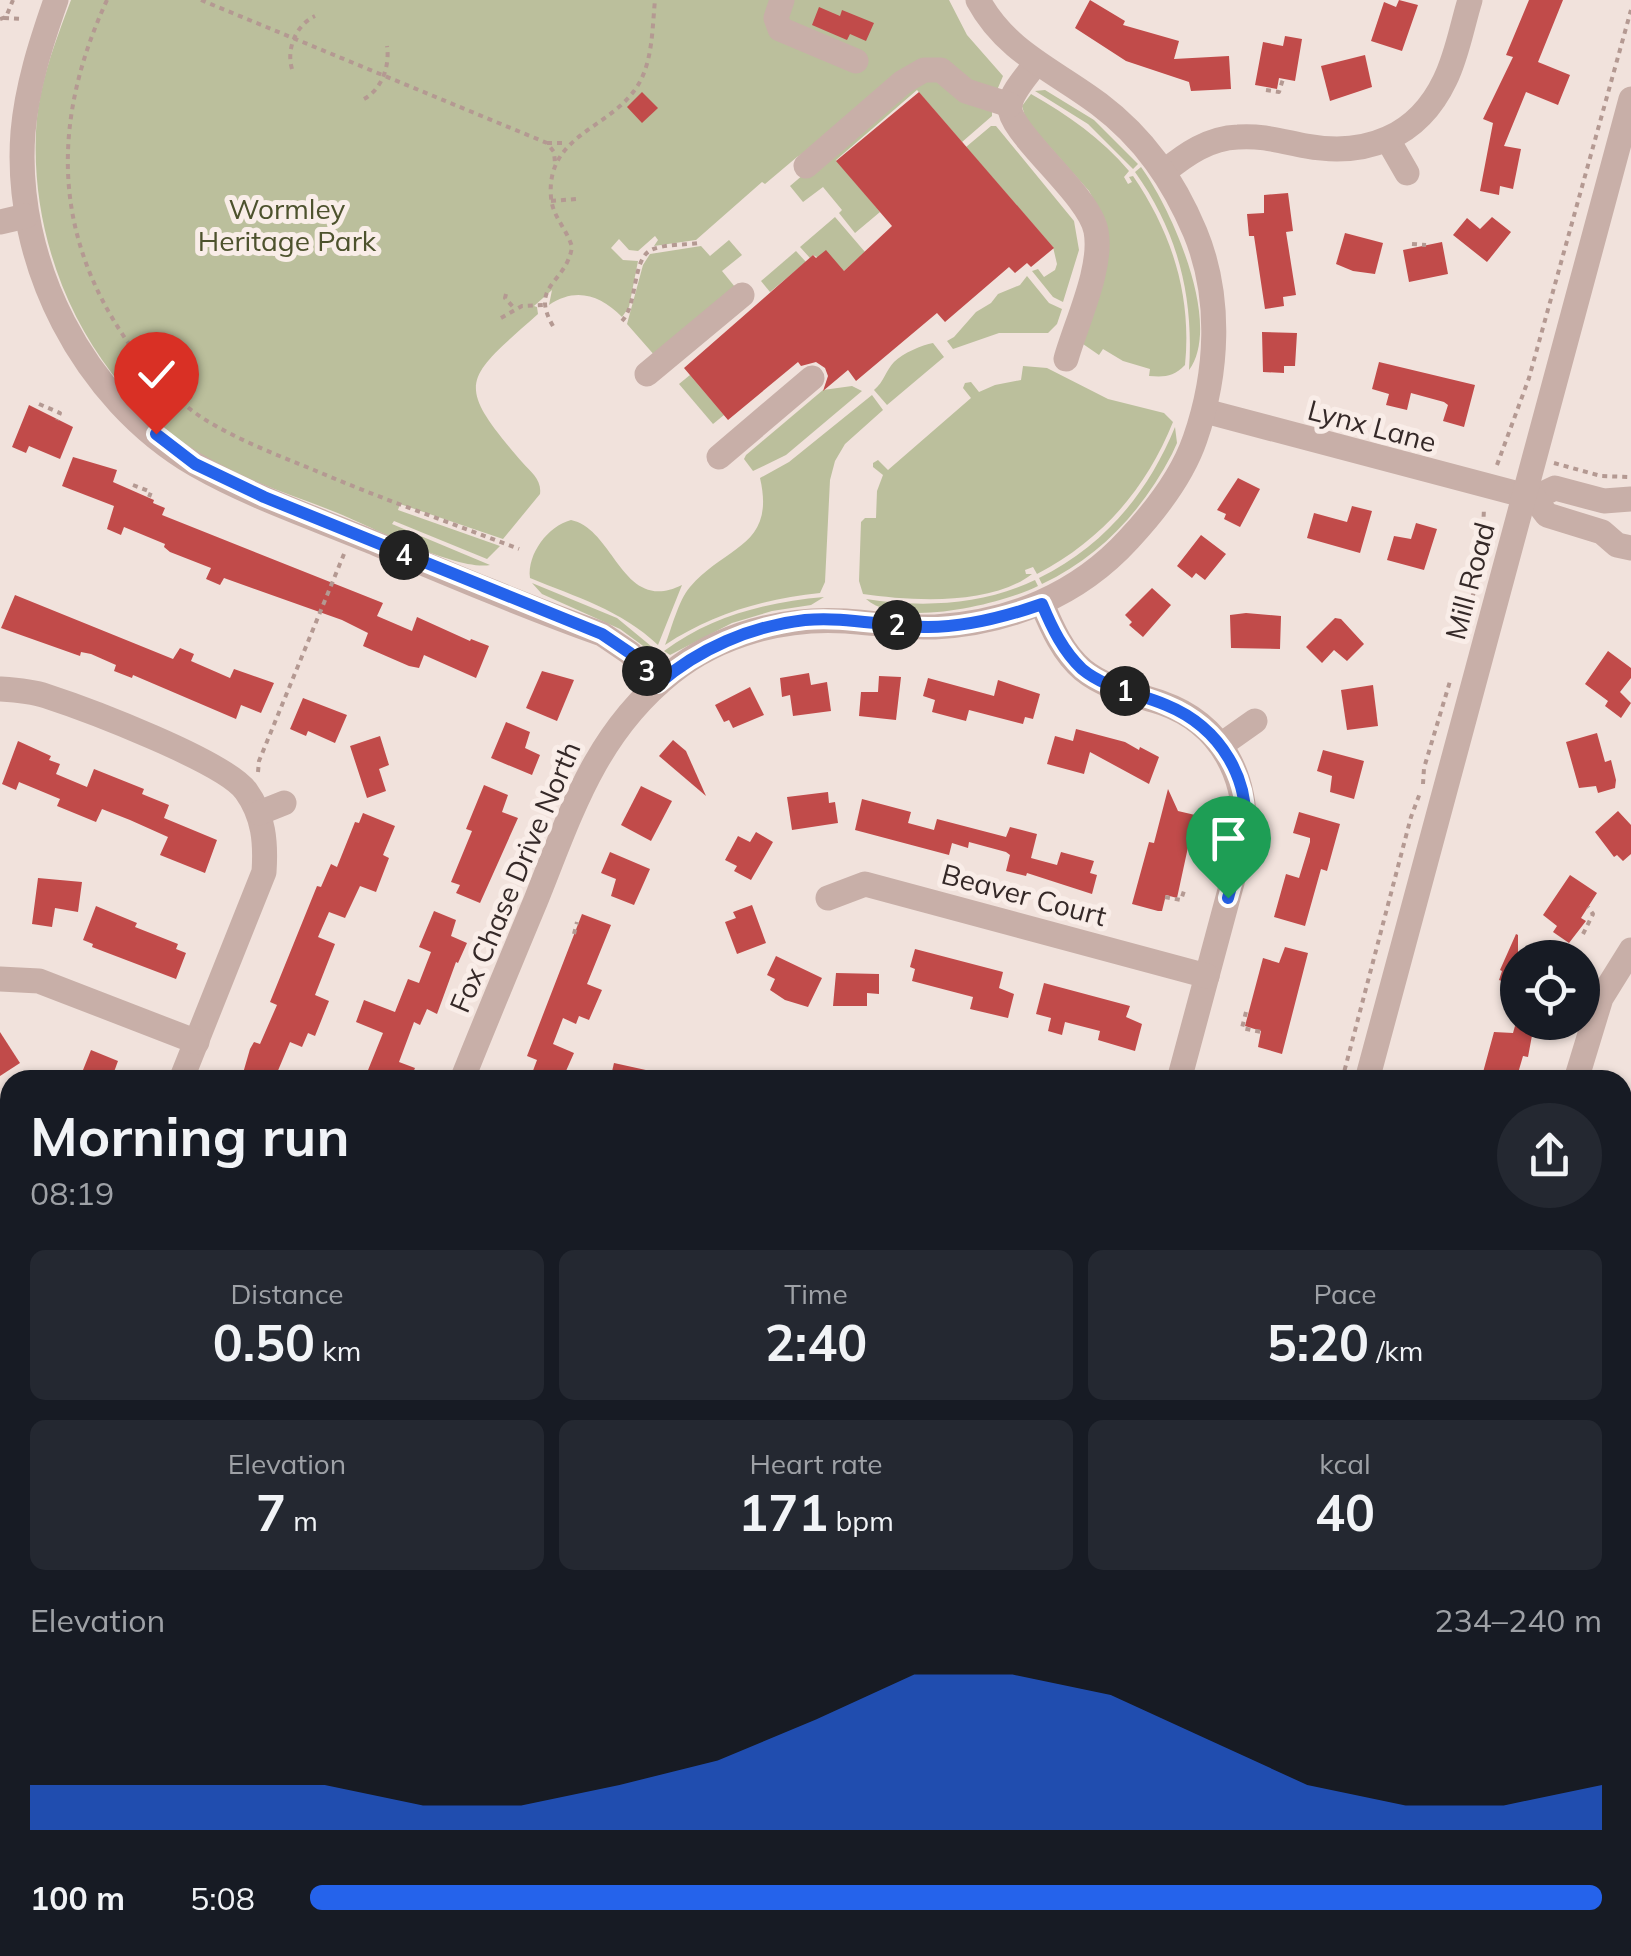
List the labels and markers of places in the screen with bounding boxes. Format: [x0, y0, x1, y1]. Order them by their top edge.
pin [114, 332, 199, 435]
pin: 4 [379, 530, 429, 580]
pin: 2 [872, 600, 922, 650]
pin: 3 [622, 646, 672, 696]
pin: 1 [1100, 666, 1150, 716]
pin [1186, 796, 1271, 899]

